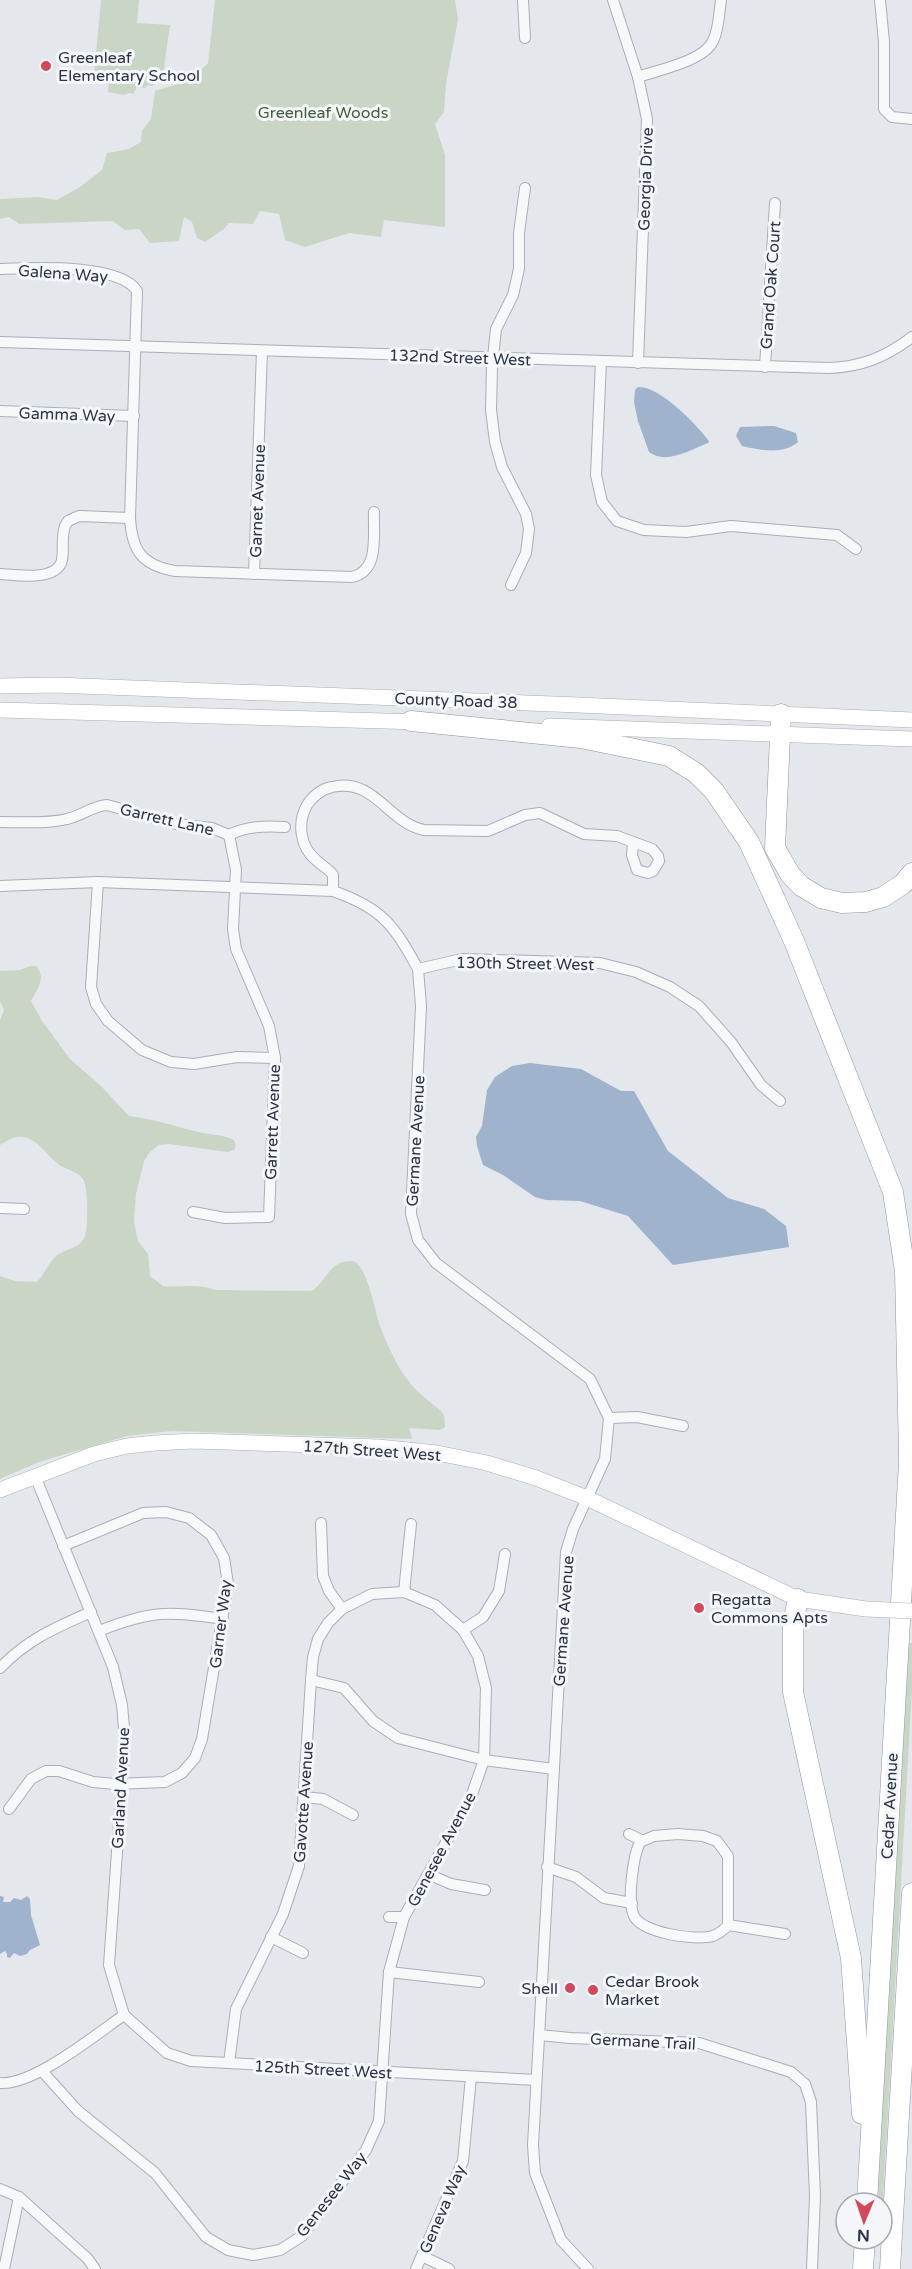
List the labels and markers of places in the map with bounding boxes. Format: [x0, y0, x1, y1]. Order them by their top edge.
place label: Greenleaf Elementary School [58, 48, 200, 86]
marker: Greenleaf Elementary School [39, 59, 53, 73]
place label: Regatta Commons Apts [711, 1590, 828, 1628]
marker: Regatta Commons Apts [692, 1601, 706, 1615]
place label: Cedar Brook Market [605, 1972, 700, 2010]
place label: Shell [522, 1979, 558, 1999]
marker: Shell [563, 1981, 577, 1995]
marker: Cedar Brook Market [586, 1983, 600, 1997]

